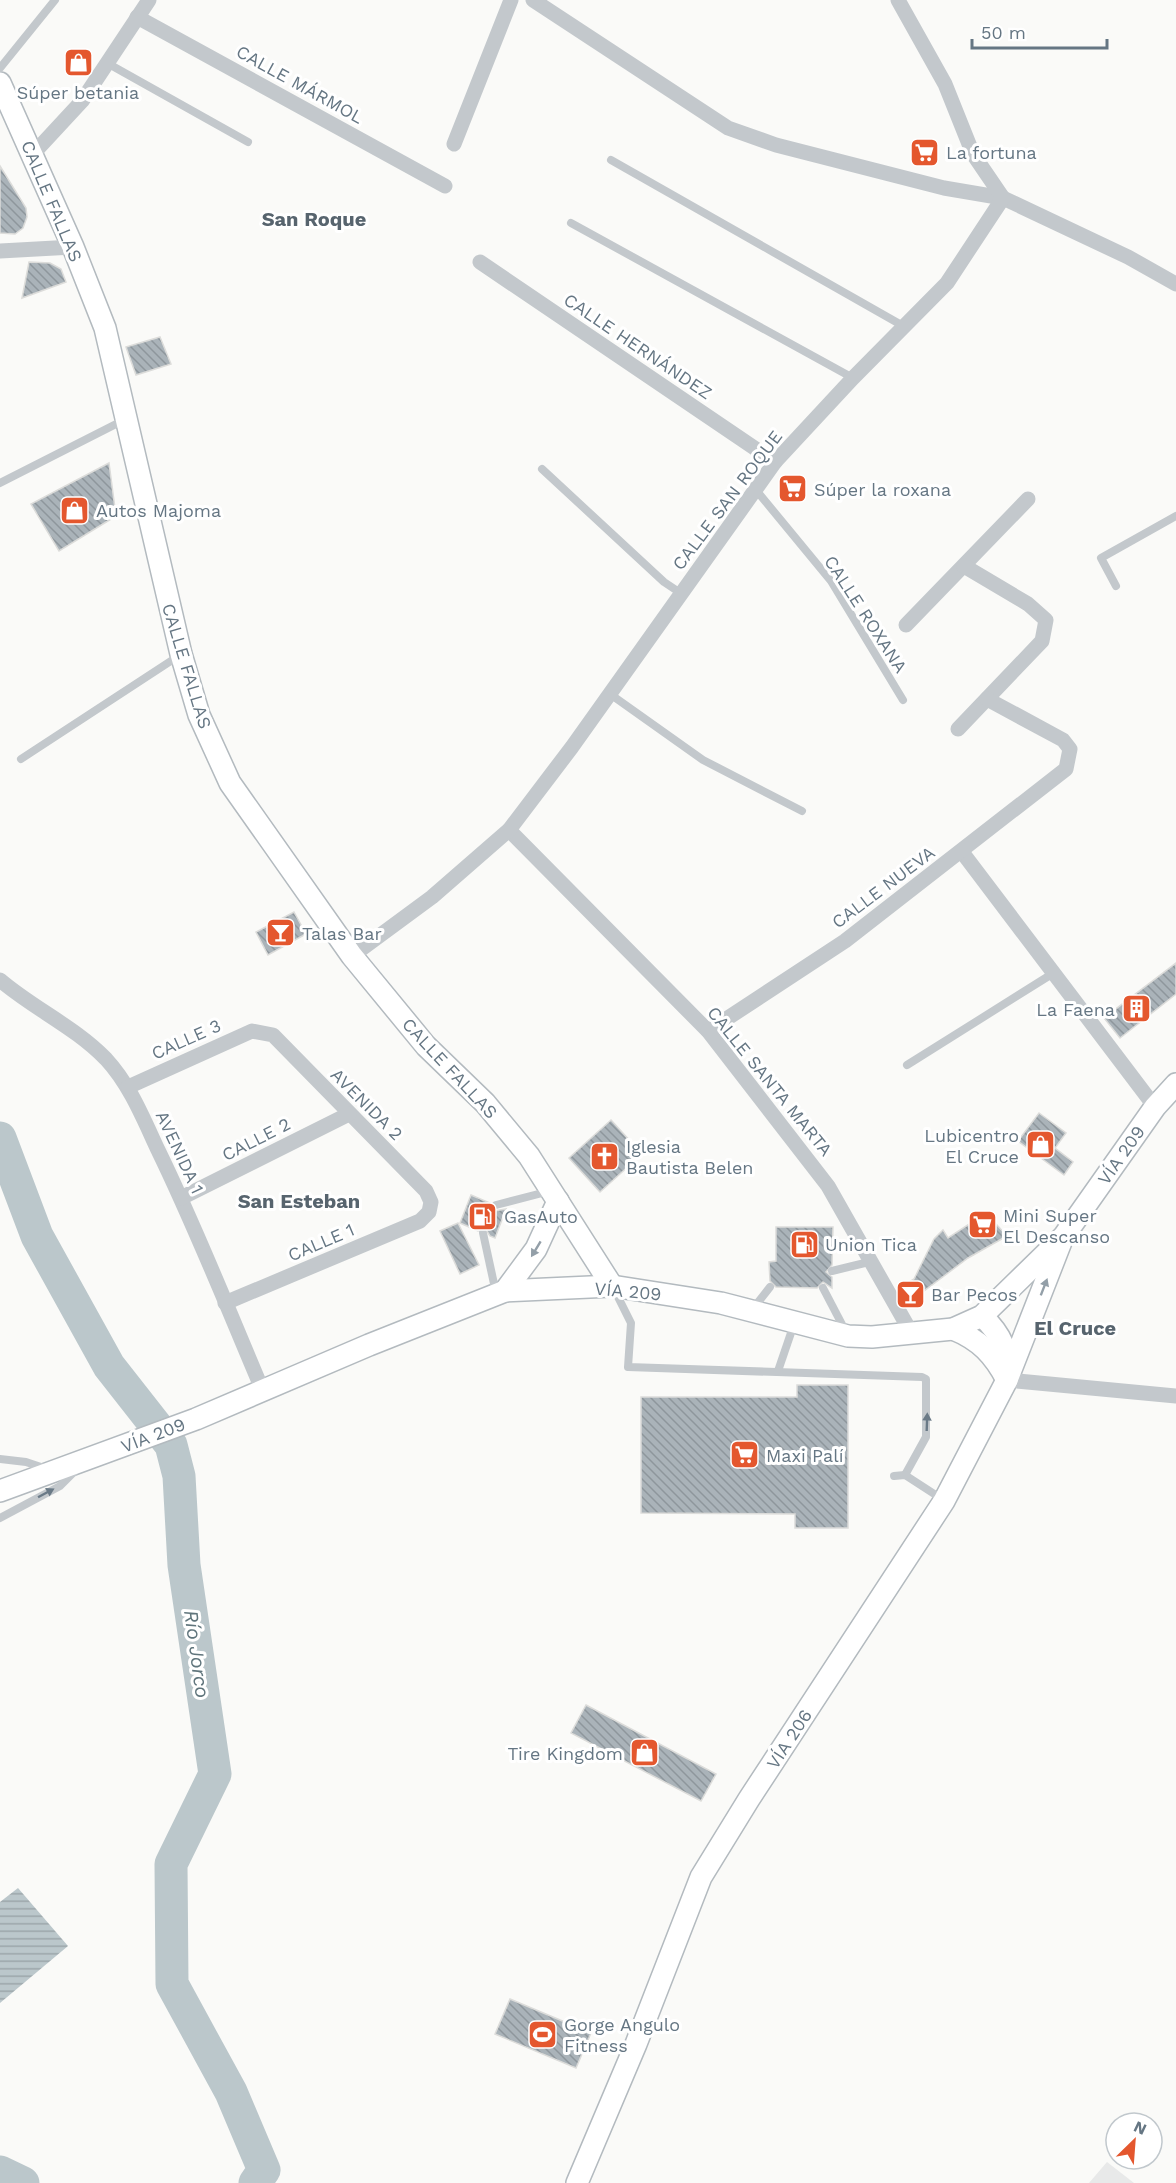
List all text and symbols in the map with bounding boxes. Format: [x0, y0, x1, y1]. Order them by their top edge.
scale bar [972, 12, 1107, 50]
text: 50 m [981, 22, 1026, 43]
street label: CALLE MÁRMOL [233, 40, 367, 128]
shop icon: Súper betania [62, 47, 94, 79]
place label: Súper betania [17, 82, 139, 103]
supermarket icon: La fortuna [909, 136, 941, 168]
street label: CALLE FALLAS [17, 137, 87, 265]
place label: La fortuna [946, 142, 1037, 163]
district label: San Roque [262, 207, 366, 231]
street label: CALLE HERNÁNDEZ [560, 289, 716, 403]
street label: CALLE SAN ROQUE [668, 426, 786, 574]
supermarket icon: Súper la roxana [777, 473, 809, 505]
place label: Súper la roxana [814, 479, 951, 500]
shop icon: Autos Majoma [59, 494, 91, 526]
place label: Autos Majoma [96, 500, 221, 521]
street label: CALLE ROXANA [820, 551, 912, 677]
street label: CALLE FALLAS [158, 601, 216, 731]
street label: CALLE NUEVA [827, 841, 939, 932]
bar icon: Talas Bar [265, 917, 297, 949]
place label: Talas Bar [302, 923, 382, 944]
building icon: La Faena [1120, 993, 1152, 1025]
place label: La Faena [1036, 999, 1115, 1020]
street label: CALLE SANTA MARTA [703, 1002, 837, 1160]
street label: CALLE FALLAS [398, 1013, 502, 1123]
street label: CALLE 3 [148, 1014, 224, 1064]
street label: AVENIDA 2 [327, 1064, 407, 1144]
street label: AVENIDA 1 [152, 1107, 208, 1197]
street label: CALLE 2 [218, 1113, 294, 1165]
street label: VÍA 209 [1093, 1121, 1149, 1189]
place label: Lubicentro El Cruce [924, 1125, 1019, 1167]
shop icon: Lubicentro El Cruce [1024, 1129, 1056, 1161]
place label: Iglesia Bautista Belen [626, 1136, 754, 1178]
church icon: Iglesia Bautista Belen [589, 1140, 621, 1172]
district label: San Esteban [238, 1189, 360, 1213]
fuel station icon: GasAuto [467, 1200, 499, 1232]
place label: Mini Super El Descanso [1003, 1205, 1110, 1247]
place label: GasAuto [504, 1206, 578, 1227]
supermarket icon: Mini Super El Descanso [966, 1209, 998, 1241]
street label: CALLE 1 [285, 1219, 357, 1265]
fuel station icon: Union Tica [788, 1228, 820, 1260]
place label: Union Tica [825, 1234, 917, 1255]
one-way arrow [530, 1241, 541, 1257]
street label: VÍA 209 [594, 1278, 662, 1304]
bar icon: Bar Pecos [894, 1278, 926, 1310]
one-way arrow [1040, 1278, 1050, 1296]
place label: Bar Pecos [931, 1284, 1018, 1305]
district label: El Cruce [1034, 1316, 1116, 1340]
one-way arrow [922, 1412, 931, 1431]
street label: VÍA 209 [118, 1413, 188, 1457]
supermarket icon: Maxi Palí [729, 1439, 761, 1471]
place label: Maxi Palí [766, 1445, 844, 1466]
one-way arrow [38, 1488, 55, 1498]
water label: Río Jorco [179, 1608, 215, 1700]
street label: VÍA 206 [762, 1705, 816, 1773]
shop icon: Tire Kingdom [628, 1737, 660, 1769]
place label: Tire Kingdom [507, 1743, 623, 1764]
place label: Gorge Angulo Fitness [564, 2014, 680, 2056]
sports icon: Gorge Angulo Fitness [527, 2018, 559, 2050]
north arrow [1104, 2111, 1164, 2171]
text: N [1131, 2117, 1150, 2139]

